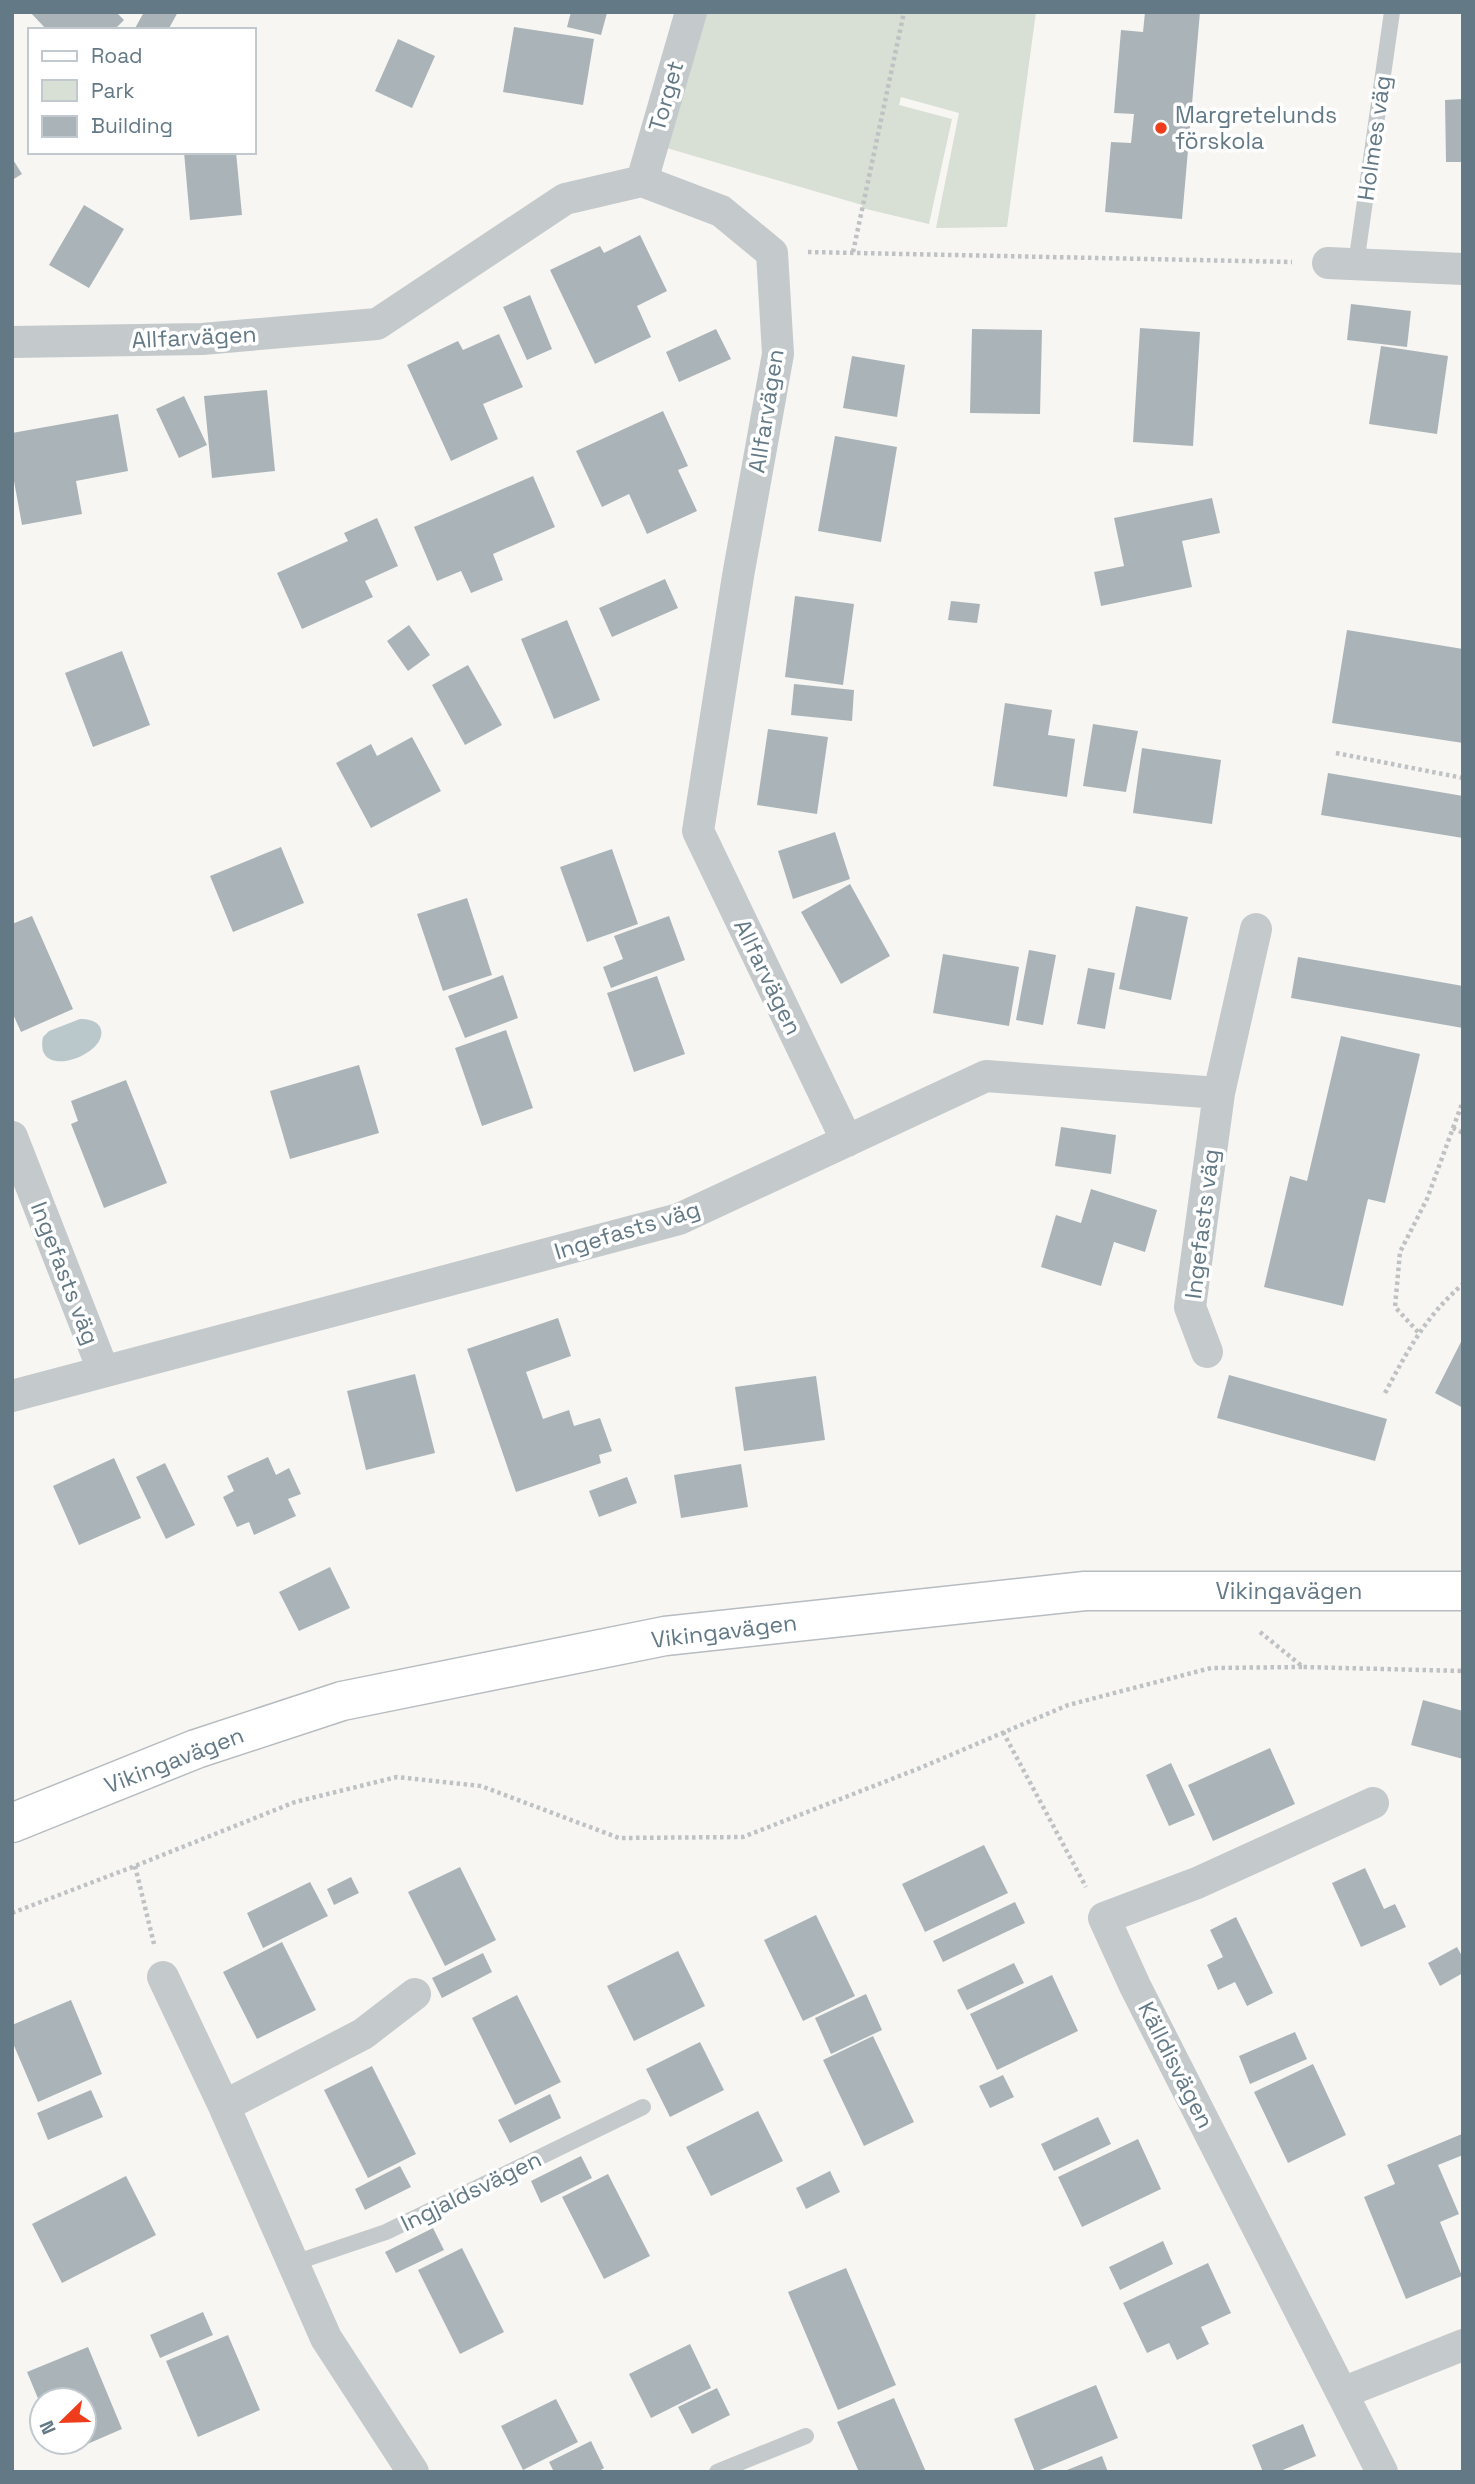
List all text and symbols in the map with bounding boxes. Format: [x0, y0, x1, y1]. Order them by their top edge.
legend [28, 28, 256, 154]
text: Road [91, 42, 143, 69]
street label: Torget [642, 57, 690, 135]
street label: Holmes väg [1350, 73, 1398, 203]
text: Park [91, 77, 135, 104]
place label: Margretelunds förskola [1175, 100, 1337, 156]
text: Building [91, 112, 173, 139]
marker: Margretelunds förskola [1153, 120, 1169, 136]
street label: Allfarvägen [131, 319, 257, 355]
street label: Allfarvägen [741, 347, 791, 475]
street label: Allfarvägen [727, 914, 809, 1040]
street label: Ingefasts väg [1178, 1147, 1226, 1301]
street label: Ingefasts väg [550, 1194, 704, 1266]
street label: Ingefasts väg [24, 1197, 106, 1349]
street label: Vikingavägen [1216, 1576, 1362, 1606]
street label: Vikingavägen [649, 1607, 799, 1655]
street label: Vikingavägen [100, 1720, 248, 1800]
street label: Källdisvägen [1131, 1997, 1221, 2133]
street label: Ingjaldsvägen [396, 2144, 546, 2238]
north arrow [28, 2386, 98, 2456]
text: N [34, 2417, 62, 2438]

